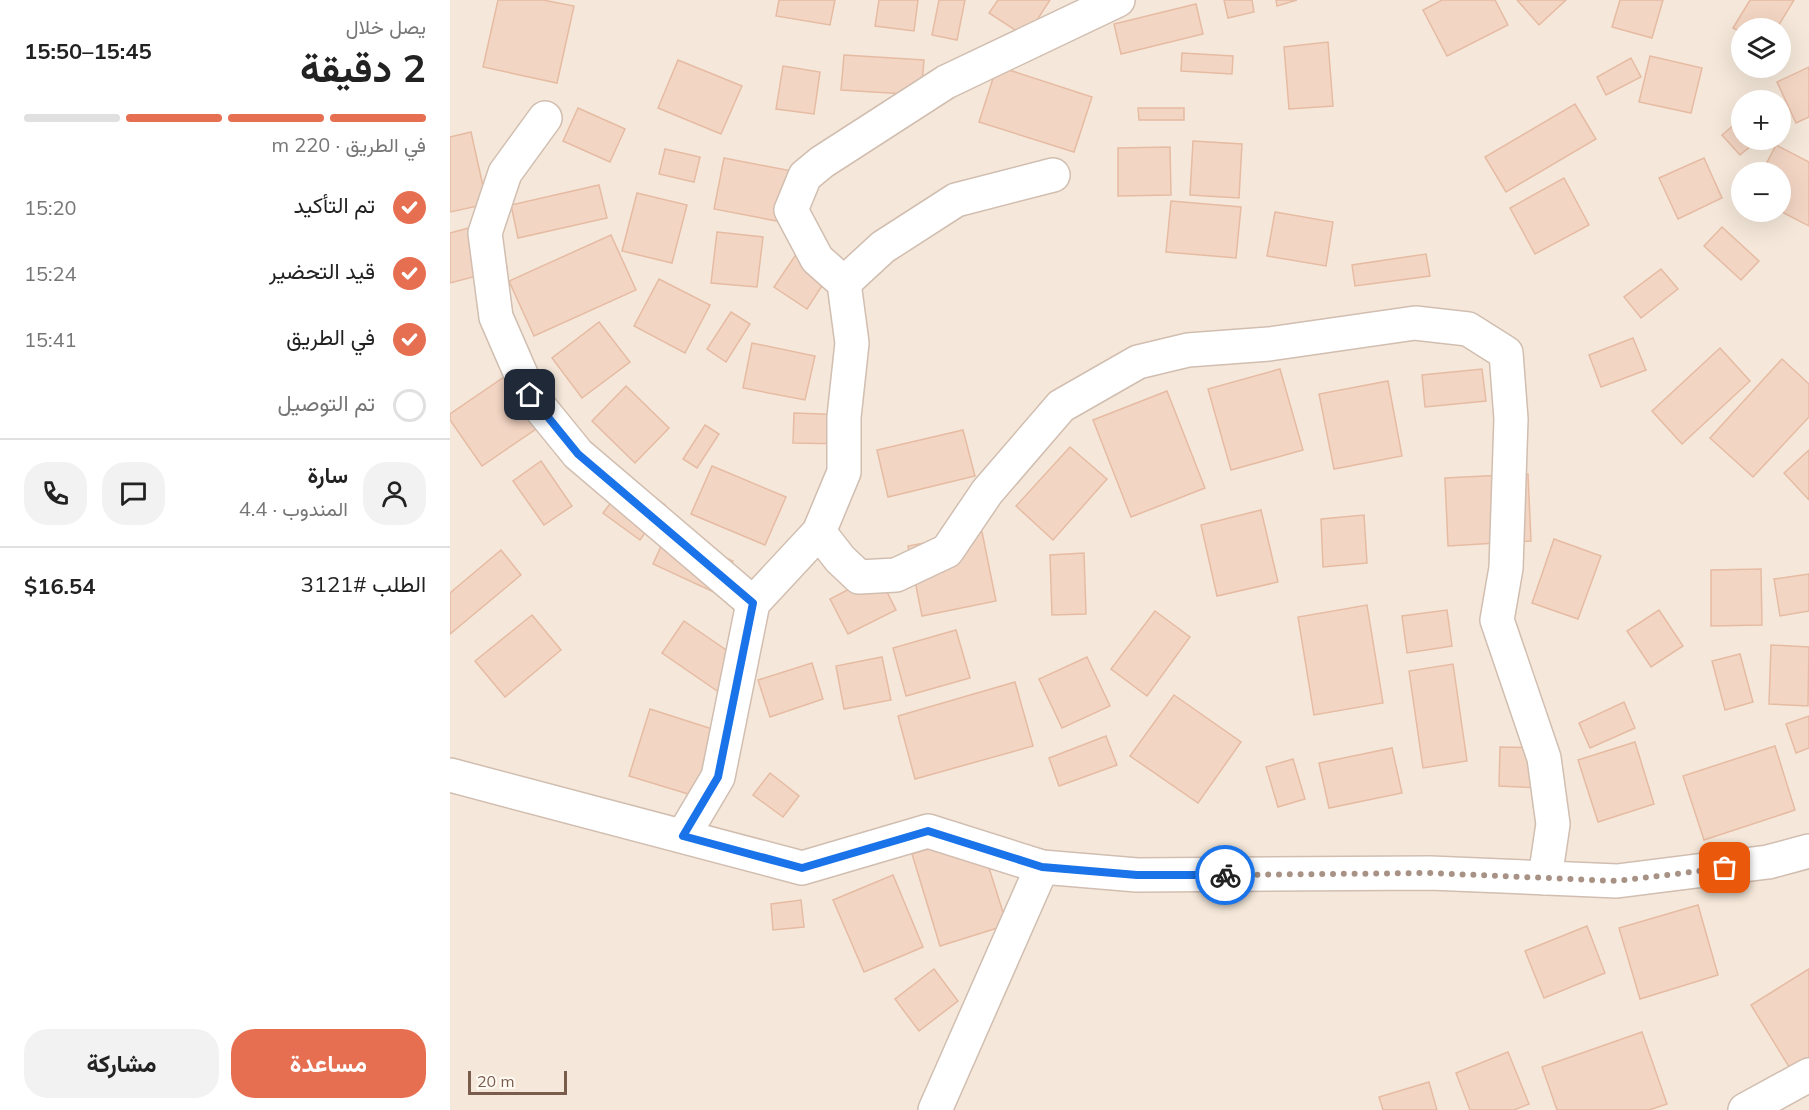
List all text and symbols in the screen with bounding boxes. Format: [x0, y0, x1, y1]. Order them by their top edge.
text: يصل خلال [346, 14, 426, 39]
map controls [1731, 18, 1791, 222]
button: layers [1731, 18, 1791, 78]
text: 15:45–15:50 [24, 37, 152, 65]
text: 2 دقيقة [300, 43, 426, 92]
button: + [1731, 90, 1791, 150]
text: في الطريق · 220 m [272, 132, 426, 157]
button: − [1731, 162, 1791, 222]
text: تم التأكيد [294, 191, 375, 219]
icon: check [393, 191, 426, 224]
text: 15:20 [24, 195, 77, 220]
text: قيد التحضير [269, 257, 375, 285]
icon: check [393, 257, 426, 290]
text: 15:24 [24, 261, 77, 286]
text: في الطريق [286, 323, 375, 351]
icon: check [393, 323, 426, 356]
text: 15:41 [24, 327, 77, 352]
pin [504, 369, 555, 420]
icon: home [513, 378, 546, 411]
text: تم التوصيل [278, 389, 375, 417]
text: سارة [307, 461, 348, 489]
button: phone [24, 462, 87, 525]
button: chat [102, 462, 165, 525]
button: person [363, 462, 426, 525]
text: المندوب · 4.4 [239, 496, 348, 521]
text: الطلب #3121 [301, 570, 426, 598]
text: $16.54 [24, 572, 95, 600]
pin [1699, 842, 1750, 893]
courier [1195, 845, 1255, 905]
icon: bag [1708, 851, 1741, 884]
icon: bike [1209, 859, 1242, 892]
button: مشاركة [24, 1029, 219, 1098]
button: مساعدة [231, 1029, 426, 1098]
scale bar [468, 1068, 567, 1096]
text: 20 m [477, 1071, 514, 1091]

